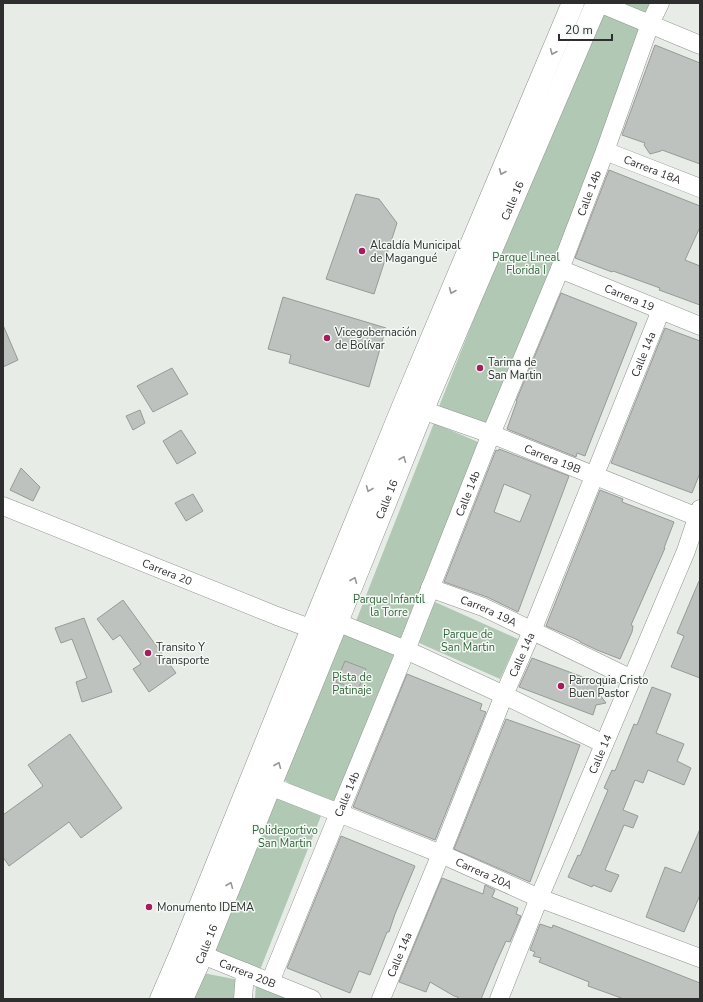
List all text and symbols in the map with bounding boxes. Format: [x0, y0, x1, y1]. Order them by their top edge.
scale bar [559, 16, 612, 42]
text: 20 m [565, 22, 593, 38]
one-way arrow [549, 48, 557, 55]
street label: Carrera 18A [621, 152, 683, 188]
one-way arrow [499, 168, 507, 175]
street label: Calle 14b [574, 168, 605, 218]
street label: Calle 16 [498, 179, 528, 223]
place label: Alcaldía Municipal de Magangué [370, 238, 461, 266]
marker: Alcaldía Municipal de Magangué [357, 246, 367, 256]
park label: Parque Lineal Florida I [492, 250, 560, 278]
street label: Carrera 19 [602, 281, 656, 315]
one-way arrow [448, 288, 456, 295]
place label: Vicegobernación de Bolívar [334, 325, 417, 353]
street label: Calle 14a [628, 330, 659, 379]
marker: Vicegobernación de Bolívar [322, 333, 332, 343]
place label: Tarima de San Martin [488, 355, 542, 383]
marker: Tarima de San Martin [475, 363, 485, 373]
street label: Carrera 19B [522, 441, 583, 477]
one-way arrow [398, 456, 406, 463]
street label: Calle 14b [452, 469, 484, 519]
street label: Calle 16 [372, 477, 402, 521]
one-way arrow [366, 485, 374, 492]
street label: Carrera 20 [140, 556, 195, 589]
one-way arrow [350, 576, 358, 583]
park label: Parque Infantil la Torre [353, 592, 426, 620]
street label: Carrera 19A [458, 592, 519, 630]
park label: Parque de San Martin [441, 627, 495, 655]
street label: Calle 14a [506, 630, 539, 680]
place label: Transito Y Transporte [156, 640, 210, 668]
marker: Transito Y Transporte [143, 648, 153, 658]
park label: Pista de Patinaje [332, 670, 372, 698]
place label: Parroquia Cristo Buen Pastor [569, 673, 648, 701]
marker: Parroquia Cristo Buen Pastor [556, 681, 566, 691]
street label: Calle 14 [585, 732, 616, 776]
one-way arrow [274, 761, 282, 768]
street label: Calle 14b [331, 769, 363, 819]
park label: Polideportivo San Martin [252, 823, 318, 851]
street label: Carrera 20A [453, 854, 514, 893]
one-way arrow [225, 882, 233, 889]
place label: Monumento IDEMA [157, 900, 254, 915]
marker: Monumento IDEMA [144, 902, 154, 912]
street label: Calle 16 [192, 922, 222, 967]
street label: Calle 14a [384, 930, 416, 980]
street label: Carrera 20B [217, 955, 278, 992]

